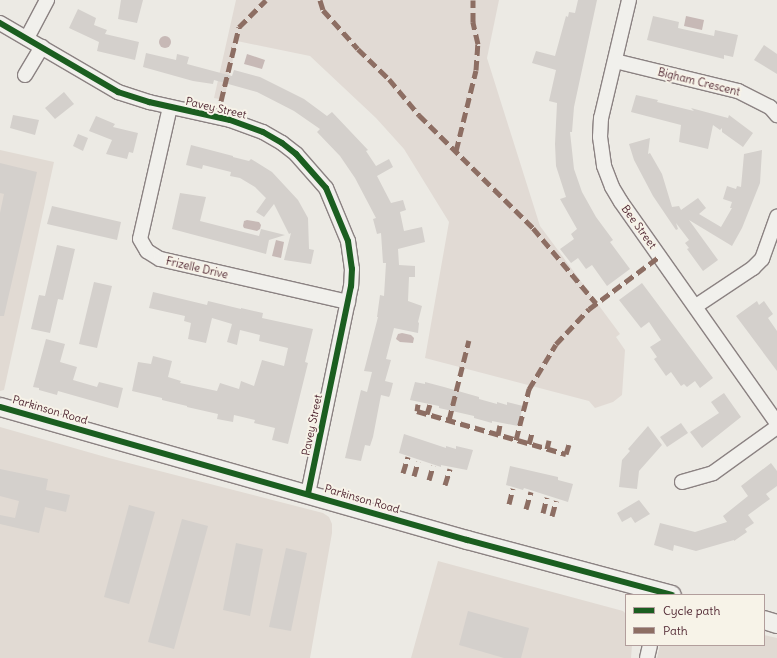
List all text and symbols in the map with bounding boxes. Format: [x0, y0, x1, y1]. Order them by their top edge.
street label: Bigham Crescent [657, 65, 741, 99]
street label: Pavey Street [184, 95, 248, 121]
street label: Bee Street [619, 202, 659, 252]
street label: Frizelle Drive [165, 254, 229, 282]
street label: Parkinson Road [11, 393, 89, 427]
street label: Pavey Street [299, 393, 325, 457]
street label: Parkinson Road [323, 482, 401, 516]
legend [625, 594, 765, 646]
text: Cycle path [663, 603, 720, 618]
text: Path [663, 623, 688, 638]

